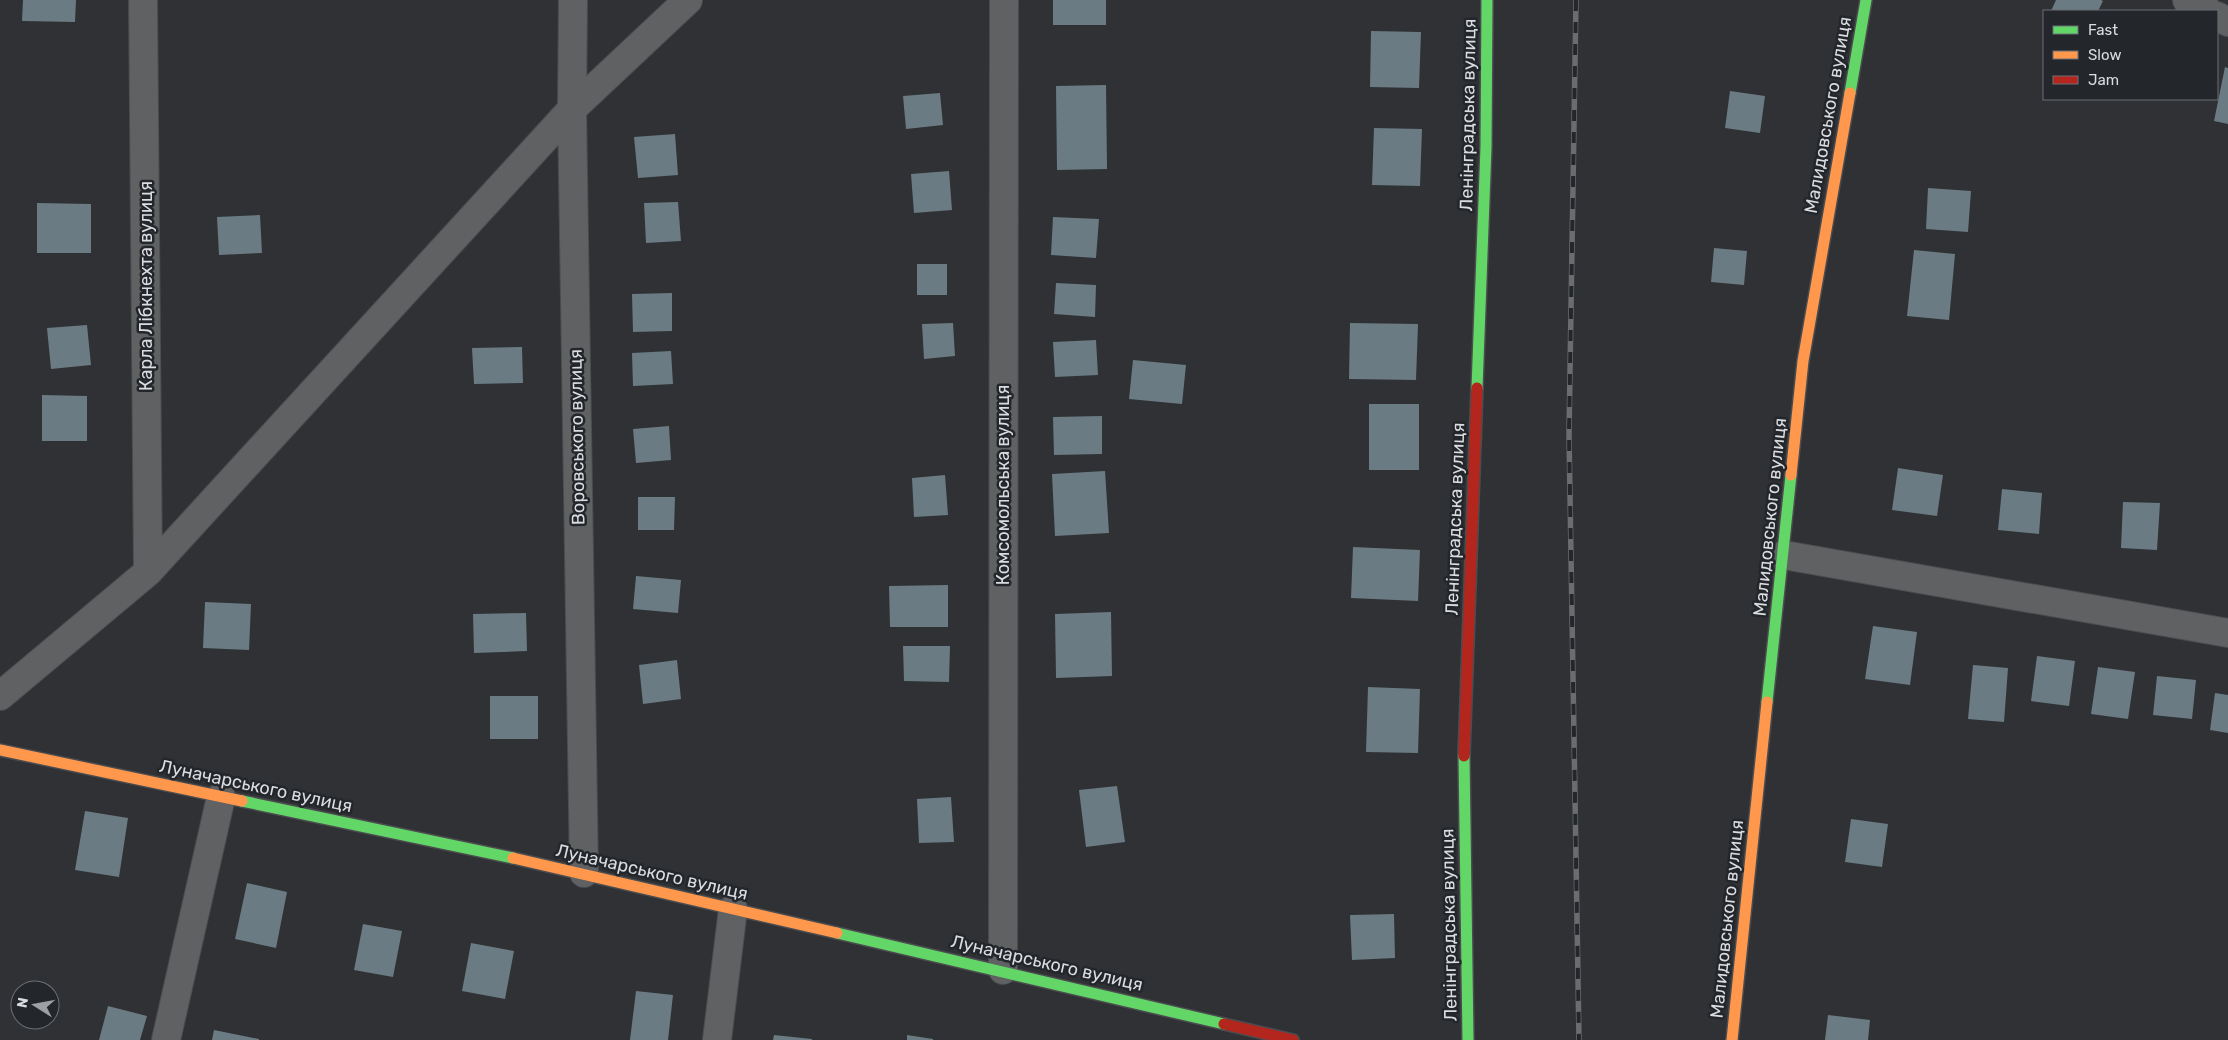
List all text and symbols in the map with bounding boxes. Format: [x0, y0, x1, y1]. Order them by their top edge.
legend [2043, 10, 2218, 100]
street label: Малидовського вулиця [1800, 15, 1856, 215]
street label: Ленінградська вулиця [1455, 18, 1481, 212]
text: Fast [2088, 21, 2118, 39]
text: Slow [2088, 46, 2121, 64]
text: Jam [2088, 71, 2119, 89]
street label: Карла Лібкнехта вулиця [135, 181, 157, 391]
street label: Воровського вулиця [564, 349, 590, 525]
street label: Комсомольська вулиця [992, 385, 1014, 585]
street label: Малидовського вулиця [1749, 417, 1791, 617]
street label: Ленінградська вулиця [1441, 422, 1469, 616]
street label: Луначарського вулиця [158, 755, 354, 817]
street label: Малидовського вулиця [1706, 819, 1748, 1019]
street label: Ленінградська вулиця [1436, 828, 1462, 1022]
street label: Луначарського вулиця [554, 839, 750, 905]
street label: Луначарського вулиця [949, 930, 1145, 996]
north arrow [10, 980, 60, 1030]
text: N [13, 996, 32, 1009]

